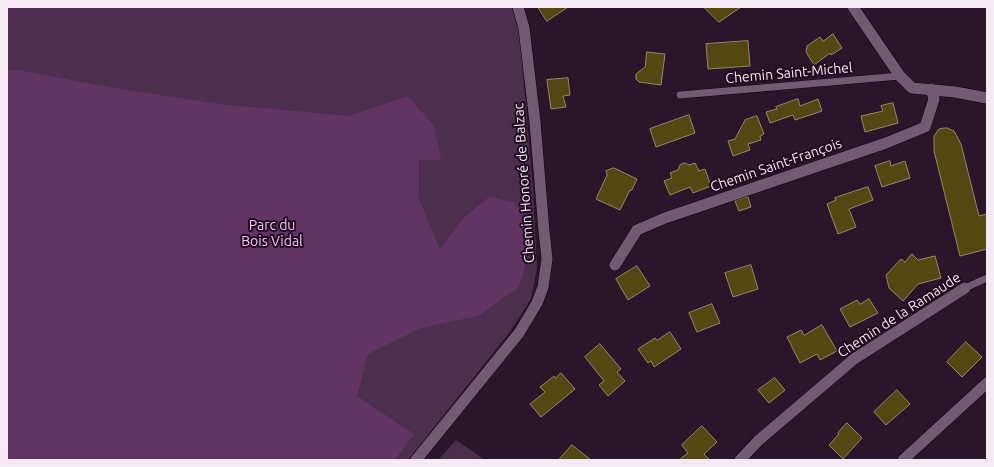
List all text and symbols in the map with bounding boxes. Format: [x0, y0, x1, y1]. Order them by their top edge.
street label: Chemin Saint-Michel [725, 59, 853, 87]
street label: Chemin Honoré de Balzac [510, 102, 538, 264]
street label: Chemin Saint-François [708, 135, 844, 195]
park label: Parc du Bois Vidal [241, 217, 303, 250]
street label: Chemin de la Ramaude [834, 269, 964, 361]

